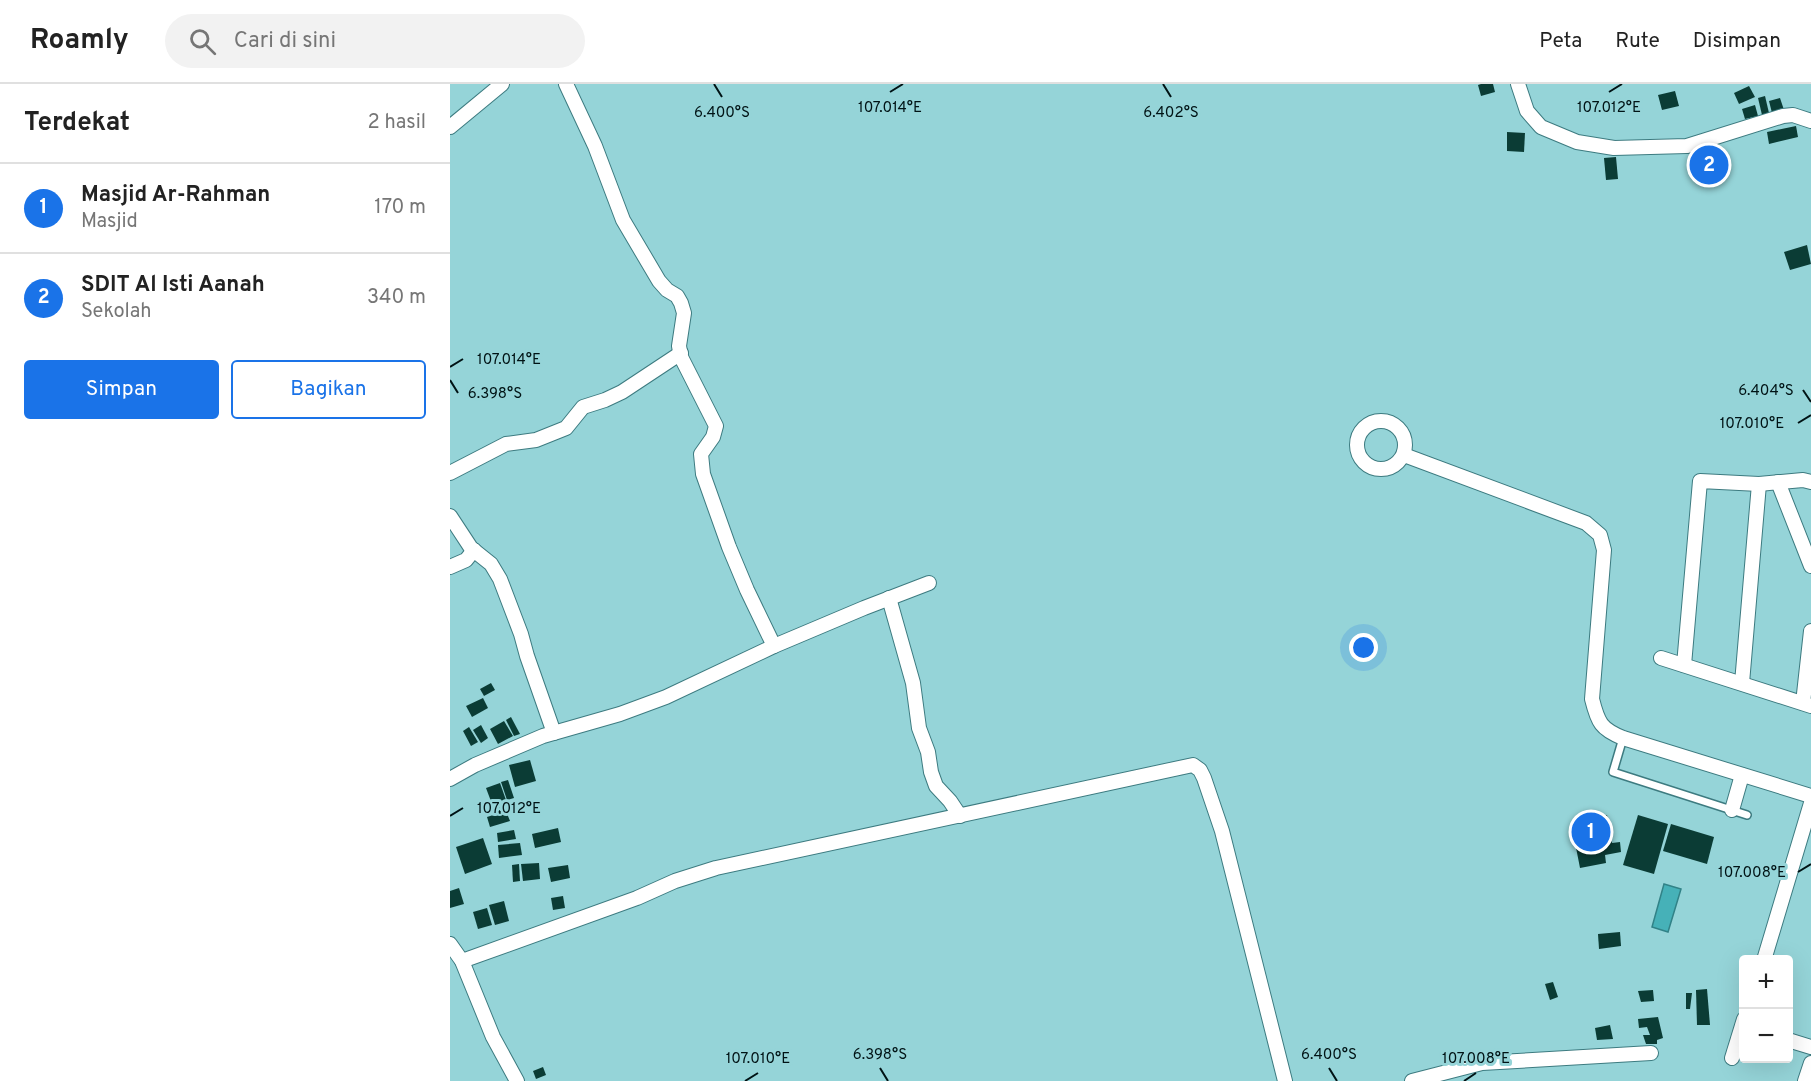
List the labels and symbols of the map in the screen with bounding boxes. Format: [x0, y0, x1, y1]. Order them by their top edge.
text: 107.014°E [858, 99, 922, 118]
text: 107.012°E [1577, 99, 1641, 118]
text: 6.400°S [694, 104, 750, 123]
text: 6.402°S [1143, 104, 1199, 123]
pin: 2 [1690, 142, 1728, 188]
text: 107.014°E [477, 351, 541, 370]
text: 6.404°S [1738, 382, 1794, 401]
text: 6.398°S [468, 385, 522, 404]
text: 107.010°E [1720, 415, 1784, 434]
your location [1349, 633, 1378, 662]
text: 107.012°E [477, 800, 541, 819]
pin: 1 [1572, 810, 1610, 855]
text: 107.008°E [1718, 864, 1786, 883]
text: 6.398°S [853, 1046, 907, 1065]
text: 6.400°S [1301, 1046, 1357, 1065]
text: 107.010°E [726, 1050, 790, 1069]
text: 107.008°E [1442, 1050, 1510, 1069]

